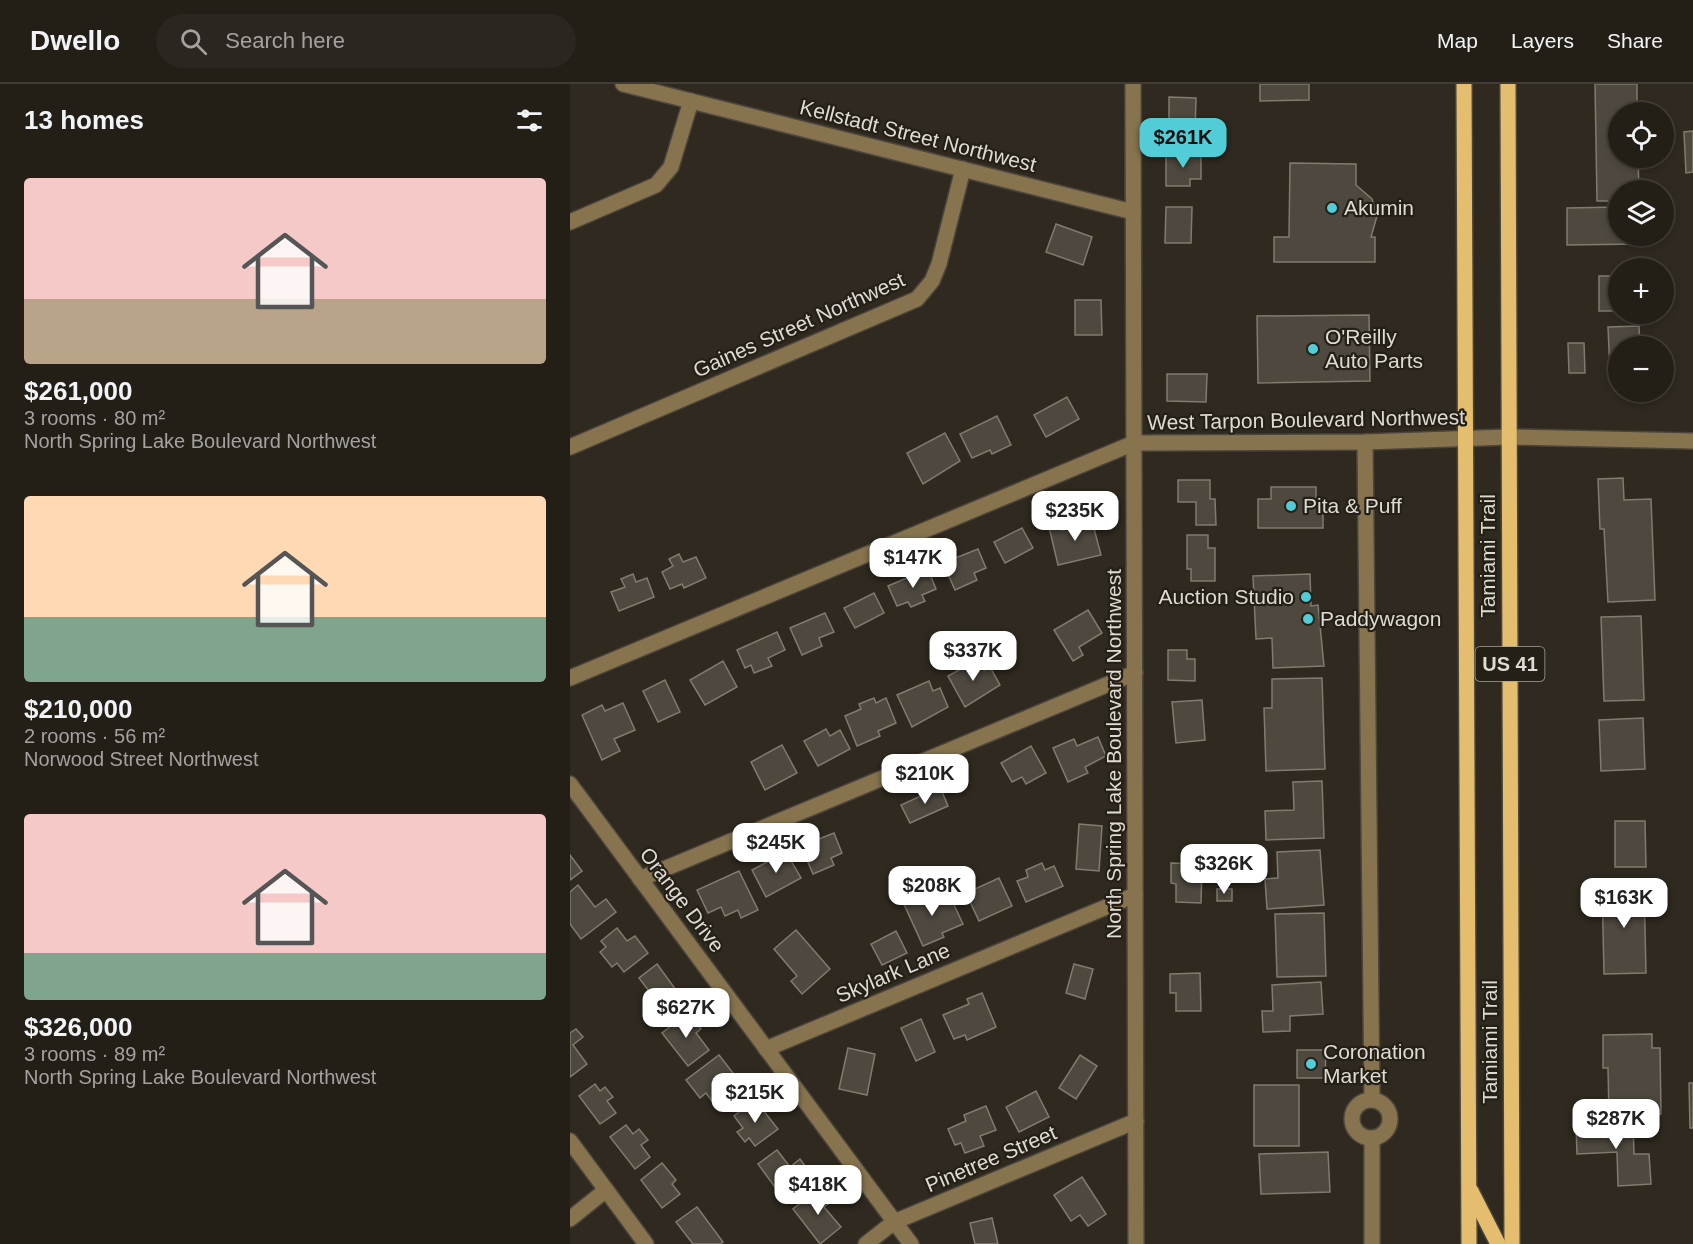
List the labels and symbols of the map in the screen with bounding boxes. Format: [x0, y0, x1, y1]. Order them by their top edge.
street label: Kellstadt Street Northwest [798, 95, 1039, 176]
pin: $261K [1141, 118, 1225, 169]
place label: Akumin [1344, 196, 1414, 219]
marker: Akumin [1325, 201, 1339, 215]
street label: Gaines Street Northwest [690, 267, 908, 382]
place label: O'Reilly Auto Parts [1325, 325, 1423, 372]
marker: O'Reilly Auto Parts [1306, 342, 1320, 356]
street label: West Tarpon Boulevard Northwest [1147, 405, 1465, 434]
pin: $235K [1033, 491, 1117, 542]
place label: Pita & Puff [1303, 494, 1402, 517]
street label: Tamiami Trail [1476, 494, 1499, 618]
marker: Pita & Puff [1284, 499, 1298, 513]
pin: $147K [871, 538, 955, 589]
street label: North Spring Lake Boulevard Northwest [1102, 569, 1125, 939]
place label: Auction Studio [1159, 585, 1294, 608]
marker: Auction Studio [1299, 590, 1313, 604]
place label: Paddywagon [1320, 607, 1441, 630]
marker: Paddywagon [1301, 612, 1315, 626]
pin: $337K [931, 631, 1015, 682]
road number: US 41 [1476, 647, 1544, 681]
pin: $210K [883, 754, 967, 805]
pin: $245K [734, 823, 818, 874]
street label: Orange Drive [636, 843, 729, 956]
pin: $326K [1182, 844, 1266, 895]
pin: $208K [890, 866, 974, 917]
pin: $163K [1582, 878, 1666, 929]
street label: Skylark Lane [832, 938, 953, 1007]
street label: Tamiami Trail [1478, 980, 1501, 1104]
pin: $627K [644, 988, 728, 1039]
place label: Coronation Market [1323, 1040, 1426, 1087]
marker: Coronation Market [1304, 1057, 1318, 1071]
pin: $215K [713, 1073, 797, 1124]
pin: $287K [1574, 1099, 1658, 1150]
street label: Pinetree Street [922, 1121, 1060, 1196]
pin: $418K [776, 1165, 860, 1216]

